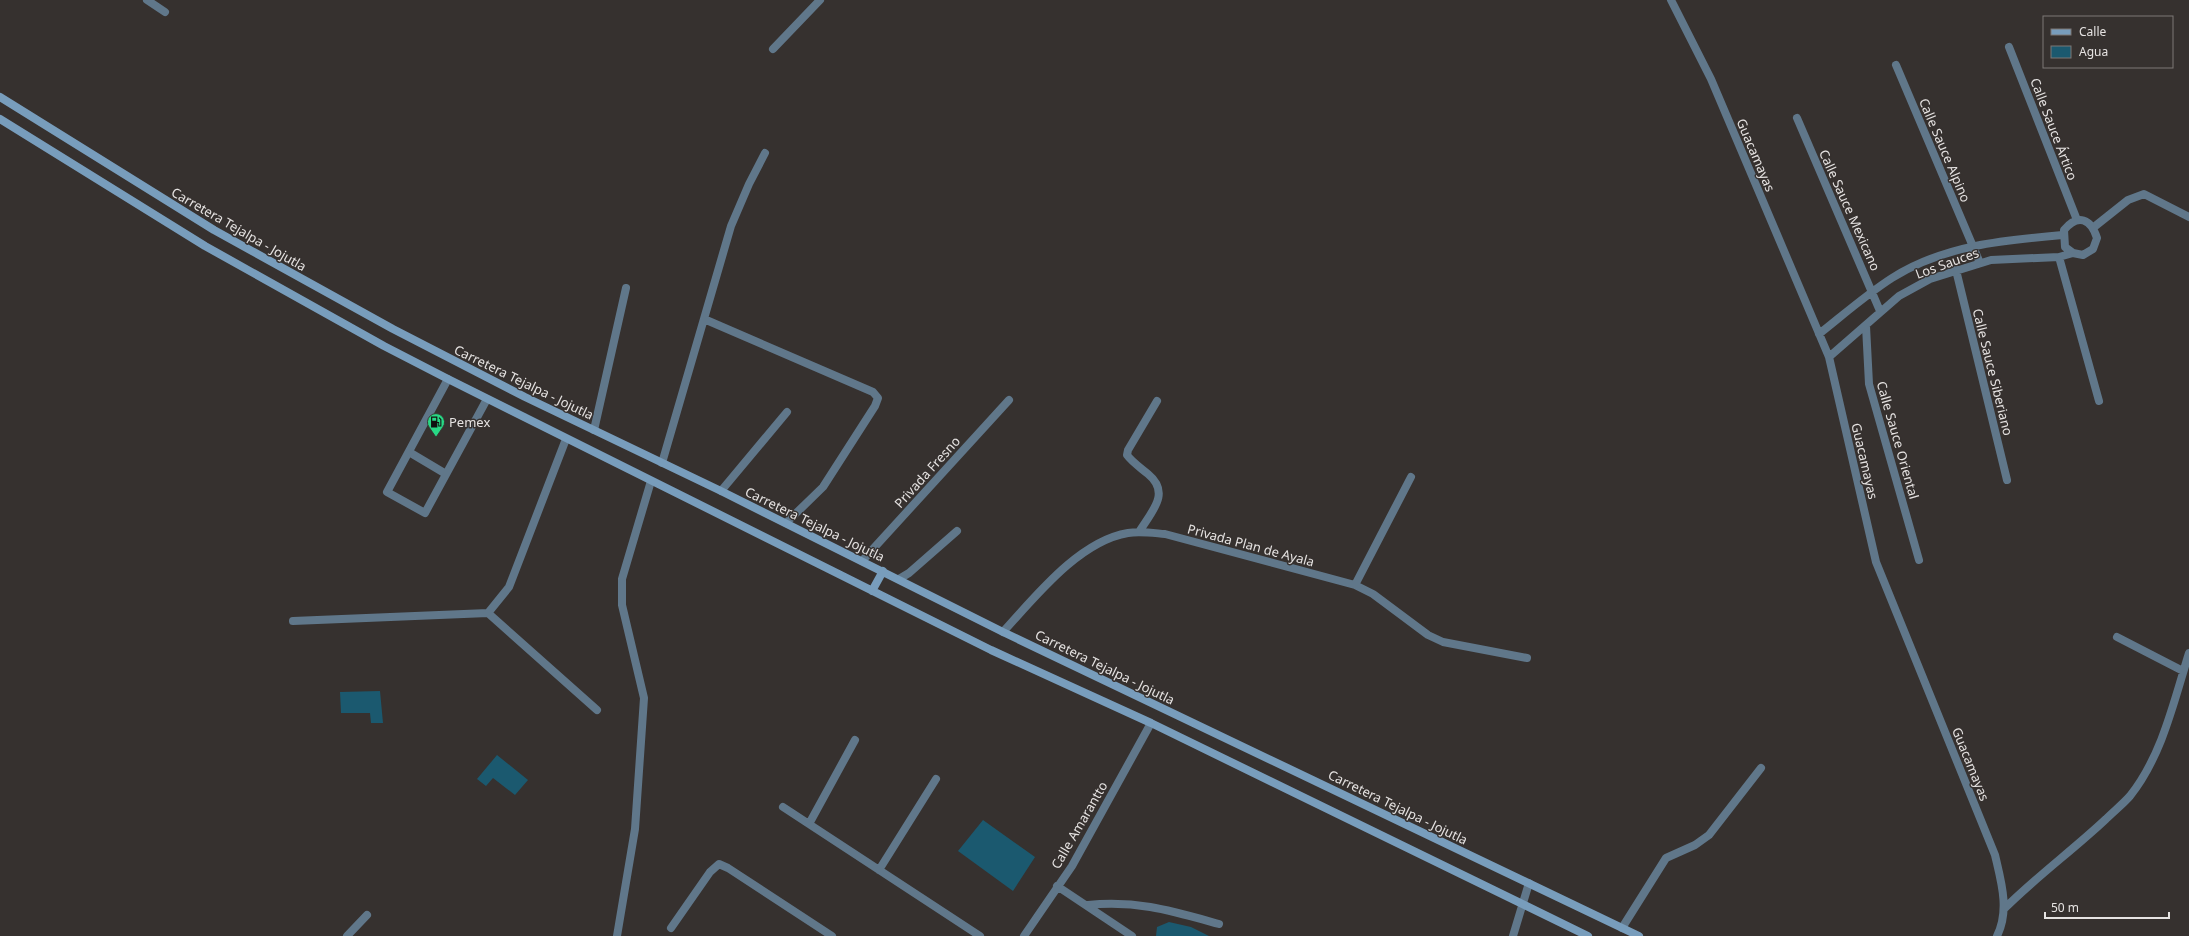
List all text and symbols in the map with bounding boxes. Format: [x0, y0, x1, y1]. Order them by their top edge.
legend [2043, 16, 2173, 68]
text: Calle [2079, 23, 2107, 40]
text: Agua [2079, 43, 2108, 60]
street label: Calle Sauce Ártico [2026, 75, 2082, 183]
street label: Calle Sauce Alpino [1915, 95, 1975, 205]
street label: Guacamayas [1732, 116, 1780, 194]
street label: Calle Sauce Mexicano [1815, 147, 1885, 274]
street label: Carretera Tejalpa - Jojutla [168, 183, 310, 275]
street label: Los Sauces [1913, 243, 1981, 283]
street label: Calle Sauce Siberiano [1969, 307, 2017, 437]
street label: Carretera Tejalpa - Jojutla [451, 340, 597, 424]
street label: Calle Sauce Oriental [1873, 379, 1923, 501]
fuel station icon: Pemex [426, 412, 446, 437]
place label: Pemex [449, 413, 490, 431]
street label: Guacamayas [1847, 421, 1883, 501]
street label: Privada Fresno [890, 432, 964, 512]
street label: Carretera Tejalpa - Jojutla [742, 482, 888, 566]
street label: Privada Plan de Ayala [1186, 519, 1316, 571]
street label: Carretera Tejalpa - Jojutla [1032, 625, 1178, 709]
street label: Guacamayas [1948, 724, 1994, 804]
street label: Carretera Tejalpa - Jojutla [1325, 765, 1471, 849]
street label: Calle Amarantto [1047, 778, 1111, 872]
scale bar [2045, 894, 2169, 920]
text: 50 m [2051, 899, 2079, 916]

